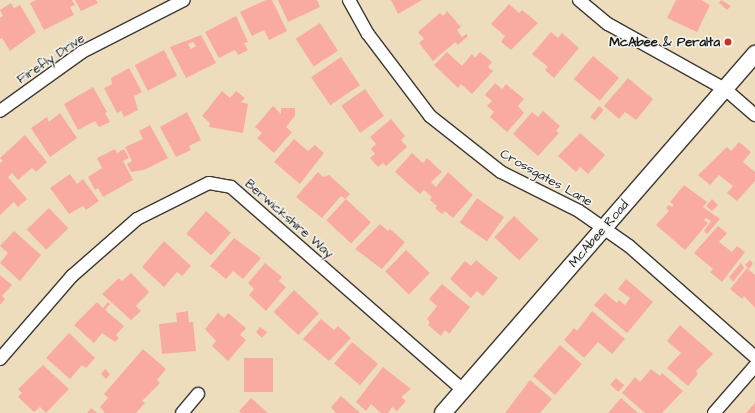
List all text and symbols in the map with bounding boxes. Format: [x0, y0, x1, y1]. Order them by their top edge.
street label: Firefly Drive [14, 31, 88, 87]
place label: McAbee & Peralta [609, 34, 720, 50]
marker: McAbee & Peralta [723, 37, 733, 47]
street label: Crossgates Lane [497, 146, 595, 210]
street label: Berwickshire Way [241, 176, 337, 262]
street label: McAbee Road [566, 197, 632, 271]

